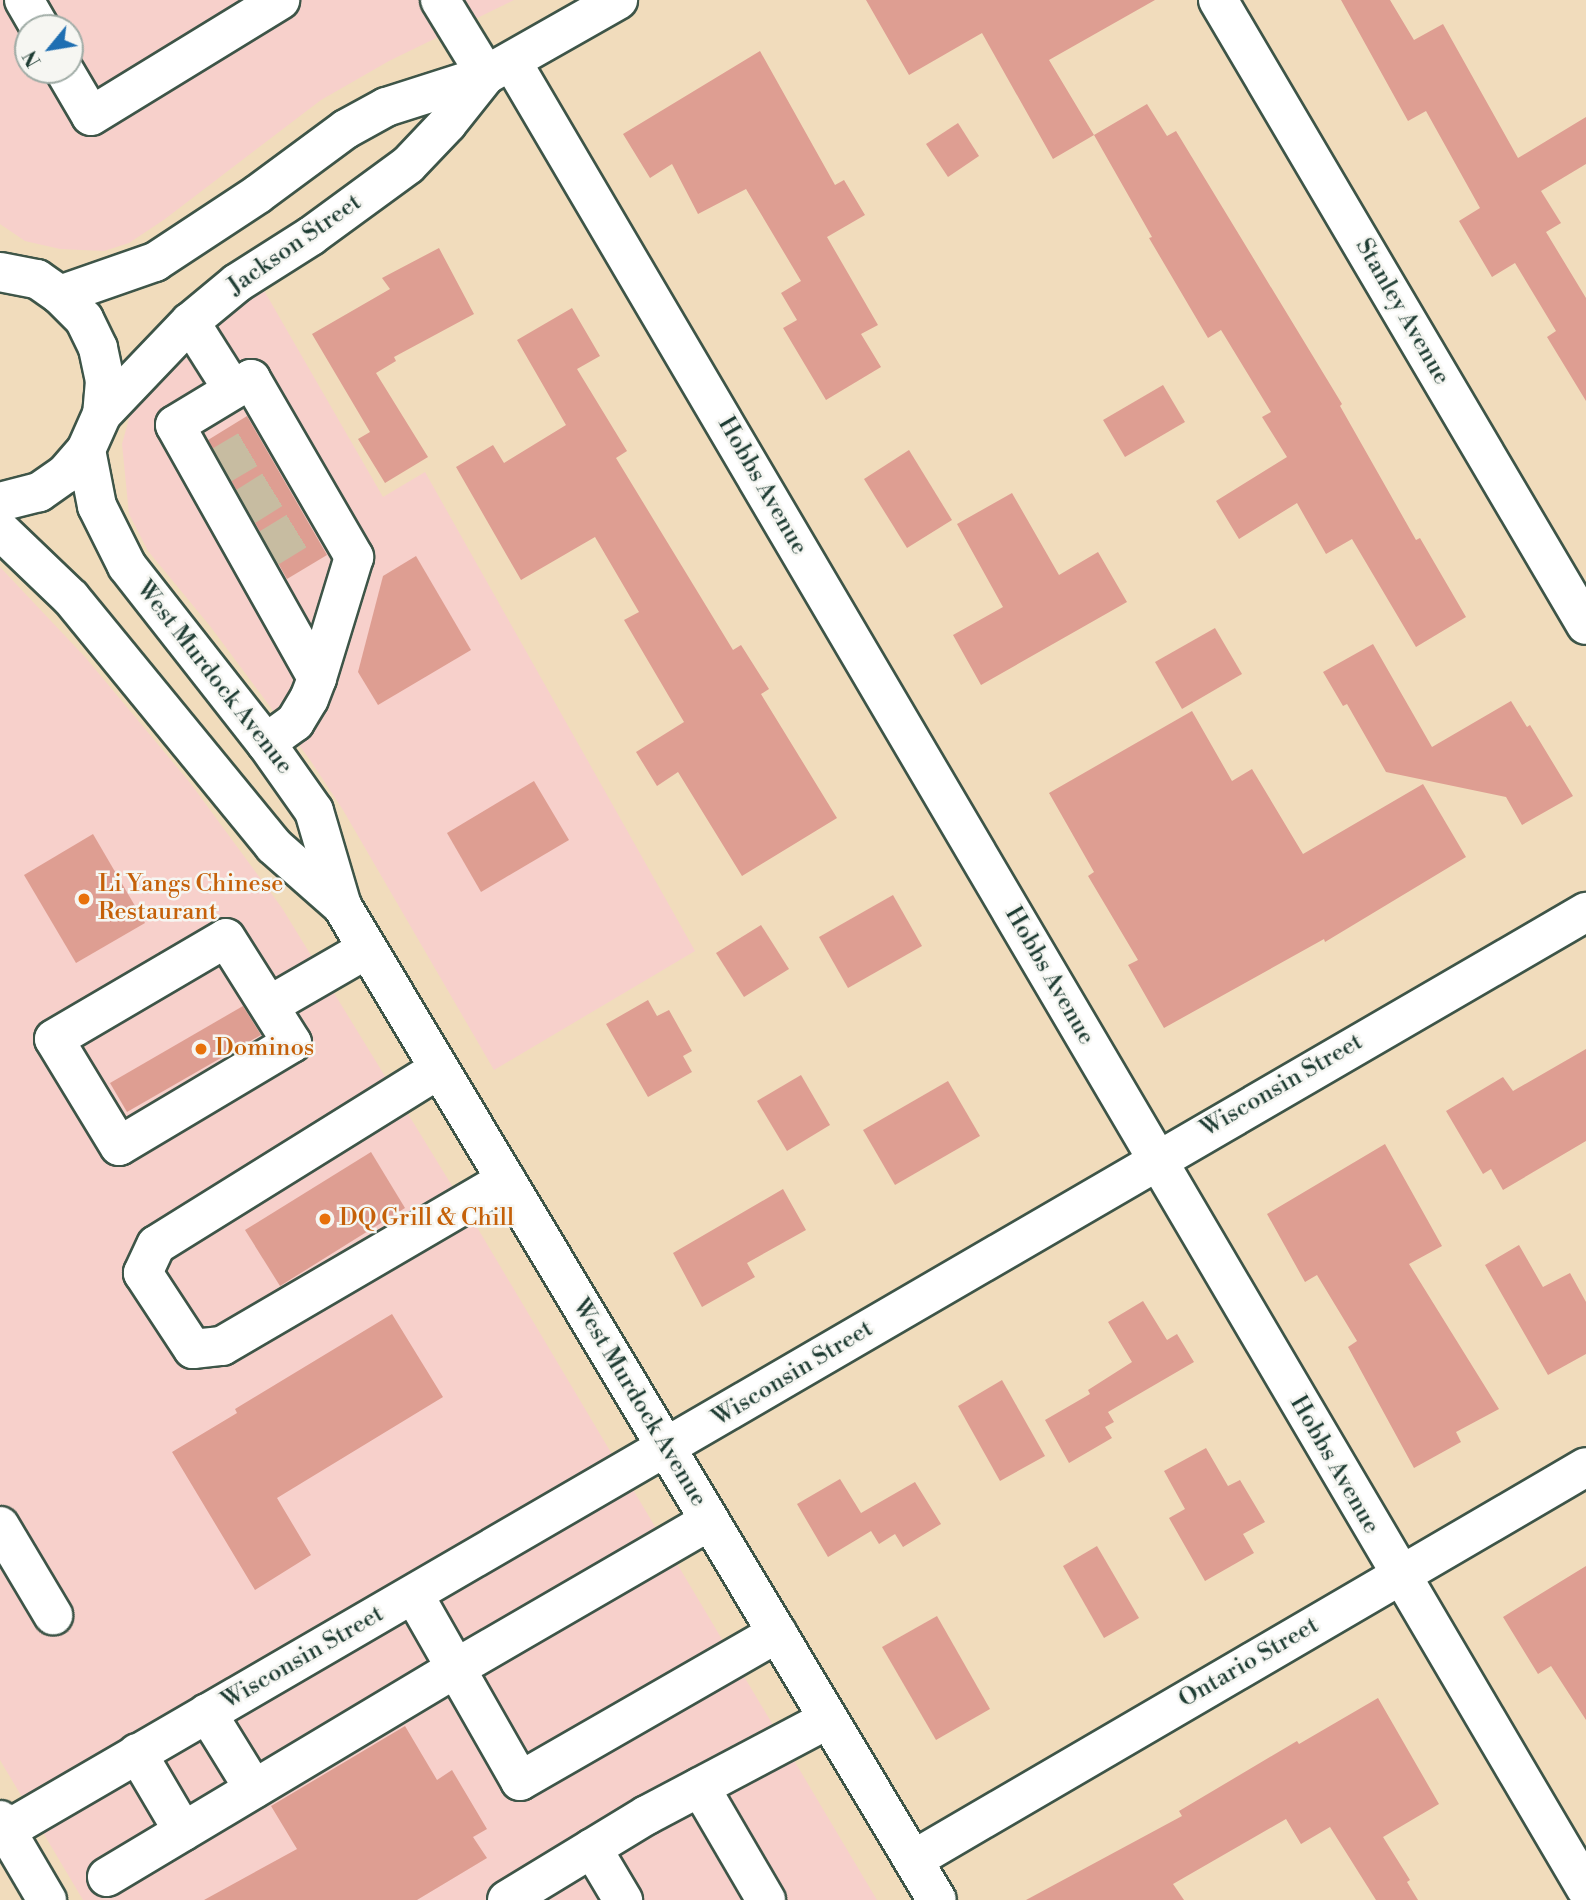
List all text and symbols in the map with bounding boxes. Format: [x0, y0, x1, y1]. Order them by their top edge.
north arrow [14, 14, 84, 84]
text: N [18, 46, 47, 71]
street label: Jackson Street [223, 188, 367, 302]
street label: Stanley Avenue [1349, 234, 1455, 390]
street label: Hobbs Avenue [711, 412, 813, 560]
street label: West Murdock Avenue [130, 576, 298, 780]
place label: Li Yangs Chinese Restaurant [98, 871, 283, 927]
marker: Li Yangs Chinese Restaurant [76, 891, 92, 907]
street label: Hobbs Avenue [998, 902, 1100, 1050]
street label: Wisconsin Street [1196, 1028, 1368, 1144]
place label: Dominos [215, 1035, 314, 1063]
marker: Dominos [193, 1041, 209, 1057]
place label: DQ Grill & Chill [339, 1205, 514, 1233]
marker: DQ Grill & Chill [317, 1211, 333, 1227]
street label: West Murdock Avenue [566, 1294, 712, 1512]
street label: Wisconsin Street [708, 1315, 878, 1433]
street label: Hobbs Avenue [1283, 1391, 1385, 1539]
street label: Wisconsin Street [217, 1600, 389, 1716]
street label: Ontario Street [1174, 1611, 1324, 1715]

